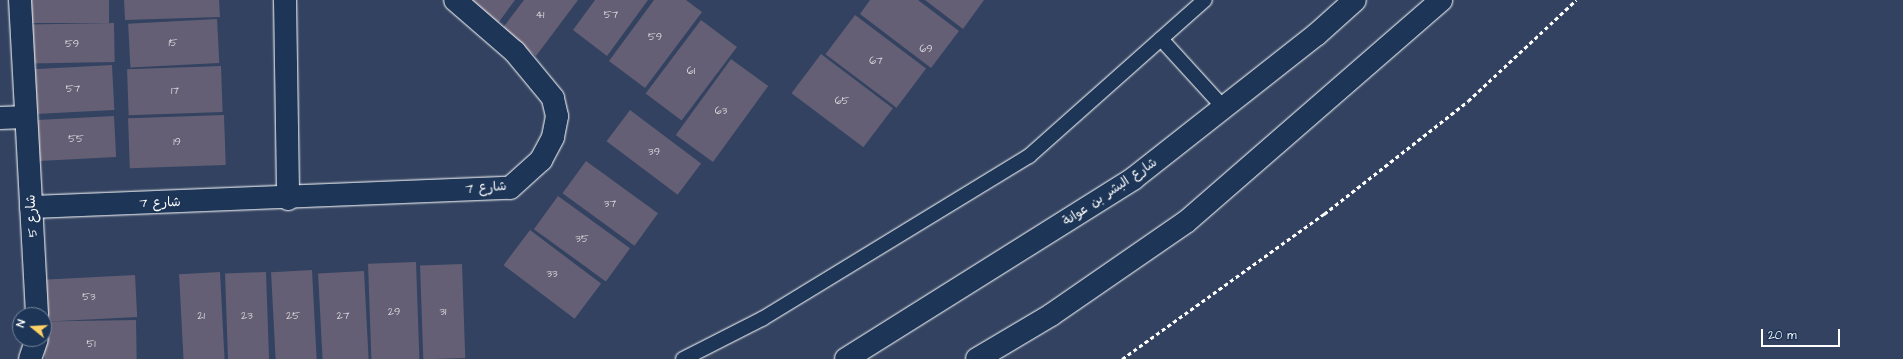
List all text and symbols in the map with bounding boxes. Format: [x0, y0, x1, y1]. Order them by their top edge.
house number: 41 [536, 8, 544, 22]
house number: 57 [604, 8, 618, 22]
house number: 59 [648, 30, 662, 44]
house number: 15 [168, 36, 178, 50]
house number: 59 [65, 37, 79, 51]
house number: 69 [919, 42, 933, 56]
house number: 67 [869, 54, 883, 68]
house number: 61 [687, 64, 695, 78]
house number: 57 [66, 82, 80, 96]
house number: 17 [171, 84, 179, 98]
house number: 65 [835, 94, 849, 108]
house number: 63 [715, 104, 727, 118]
house number: 55 [68, 132, 84, 146]
house number: 19 [173, 135, 181, 149]
house number: 39 [648, 145, 660, 159]
street label: شارع البشر بن عوانة [1060, 155, 1160, 229]
street label: شارع 7 [465, 178, 507, 198]
street label: شارع 5 [23, 194, 41, 238]
street label: شارع 7 [139, 194, 181, 212]
house number: 37 [604, 197, 616, 211]
house number: 35 [575, 232, 589, 246]
house number: 33 [546, 267, 558, 281]
house number: 53 [82, 290, 96, 304]
house number: 29 [388, 305, 400, 319]
house number: 31 [439, 305, 447, 319]
north arrow [12, 307, 52, 347]
house number: 21 [197, 309, 205, 323]
house number: 23 [241, 309, 253, 323]
house number: 25 [286, 309, 300, 323]
house number: 27 [336, 309, 350, 323]
text: N [13, 318, 29, 329]
scale bar [1763, 321, 1842, 347]
text: 20 m [1768, 327, 1797, 344]
house number: 51 [86, 337, 96, 351]

